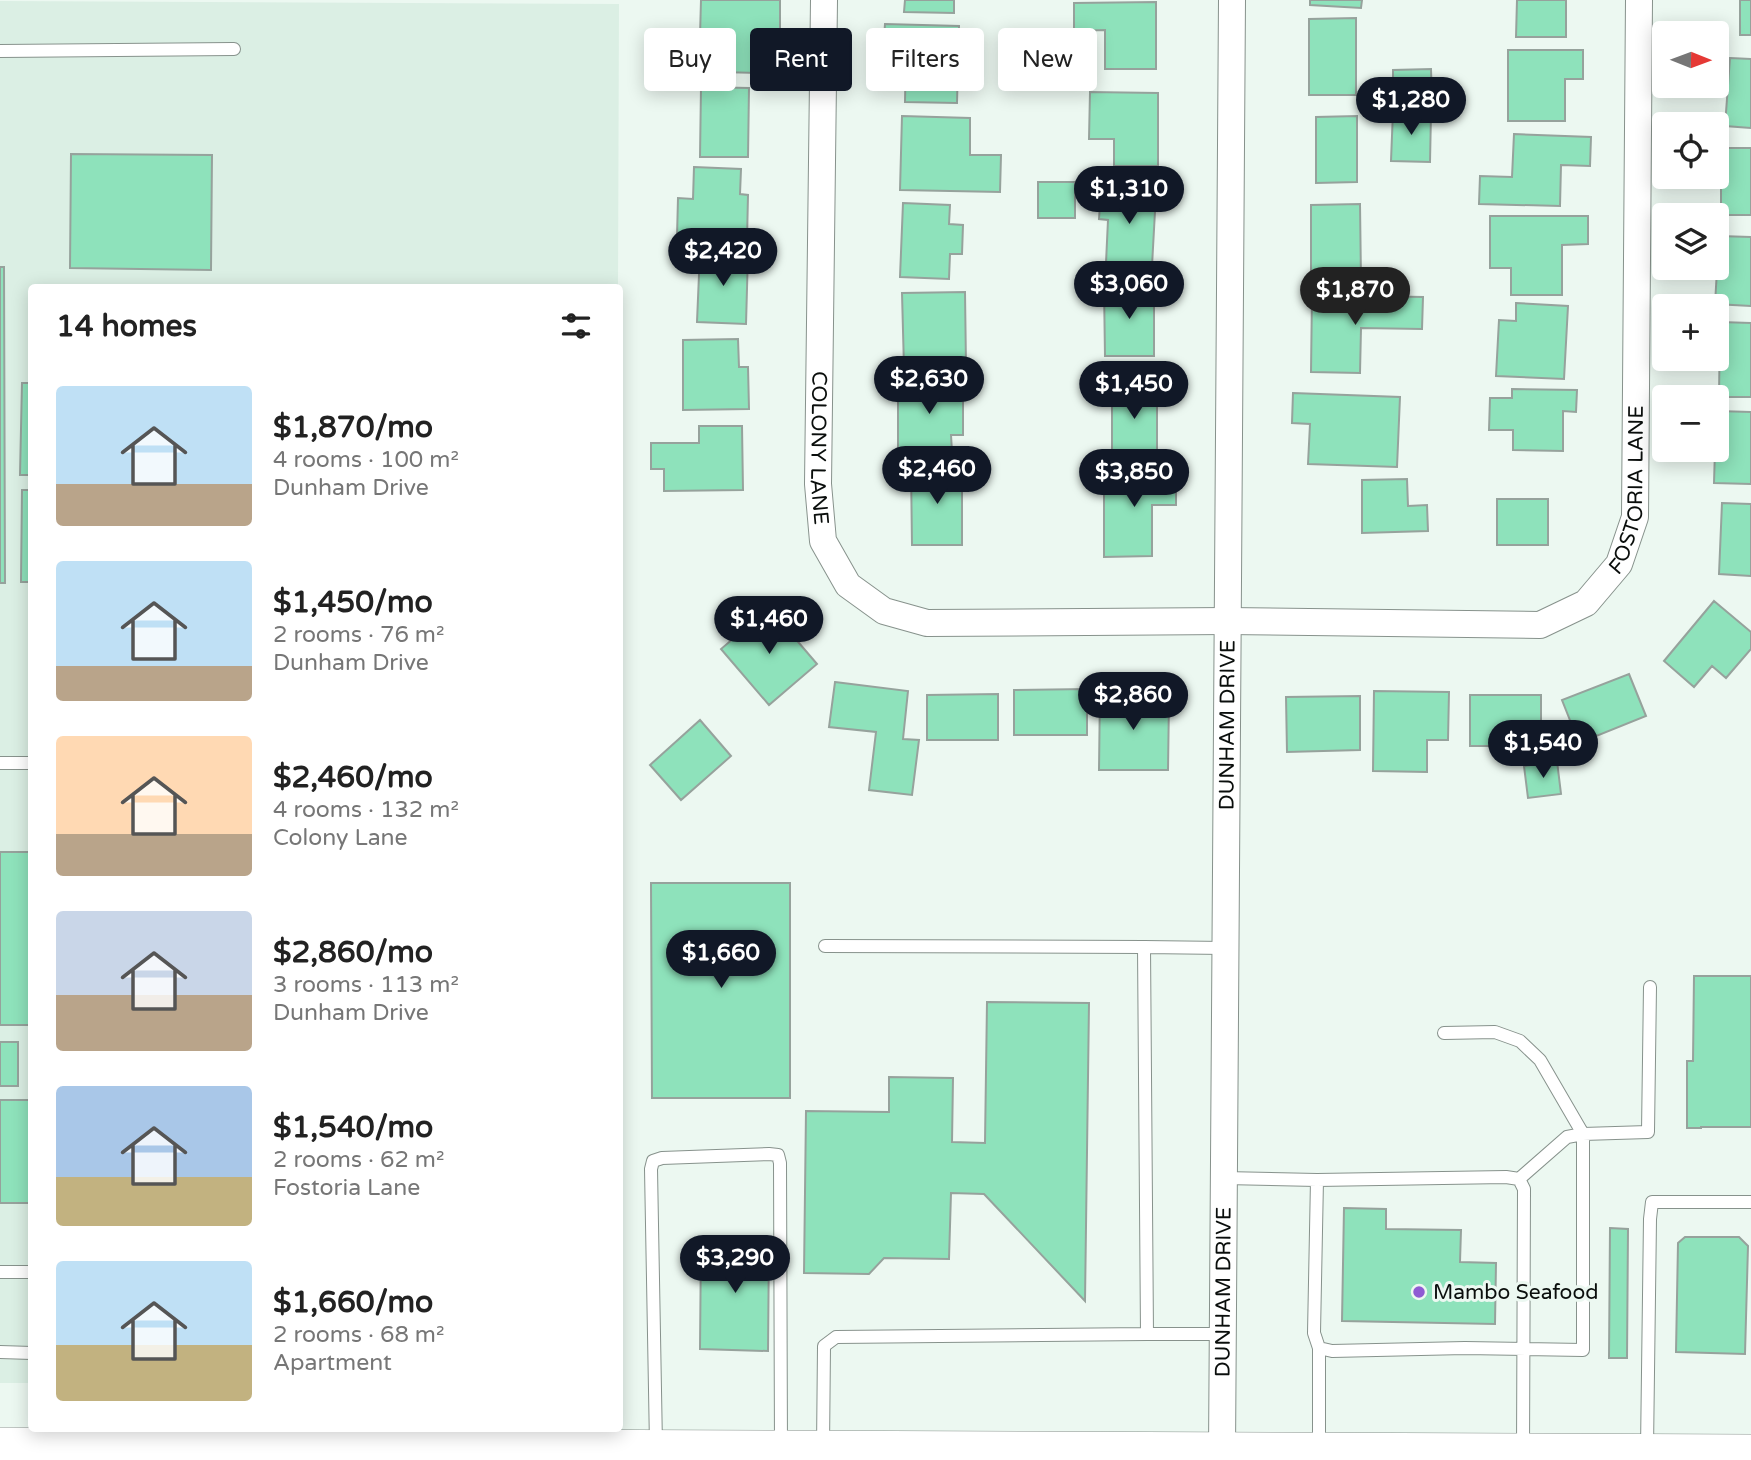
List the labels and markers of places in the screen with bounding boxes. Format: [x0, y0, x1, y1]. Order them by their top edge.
pin: $1,280 [1354, 78, 1468, 137]
pin: $1,310 [1072, 166, 1186, 226]
pin: $2,420 [666, 229, 780, 288]
pin: $3,060 [1072, 262, 1186, 321]
pin: $1,870 [1298, 268, 1412, 327]
pin: $2,630 [872, 356, 986, 416]
pin: $1,450 [1077, 362, 1191, 421]
pin: $2,460 [880, 447, 994, 506]
pin: $3,850 [1077, 449, 1191, 509]
pin: $1,460 [712, 596, 826, 656]
pin: $2,860 [1076, 672, 1190, 732]
pin: $1,540 [1486, 720, 1600, 780]
pin: $1,660 [664, 930, 778, 990]
pin: $3,290 [678, 1236, 792, 1295]
place label: Mambo Seafood [1433, 1280, 1598, 1305]
marker: Mambo Seafood [1411, 1284, 1427, 1300]

